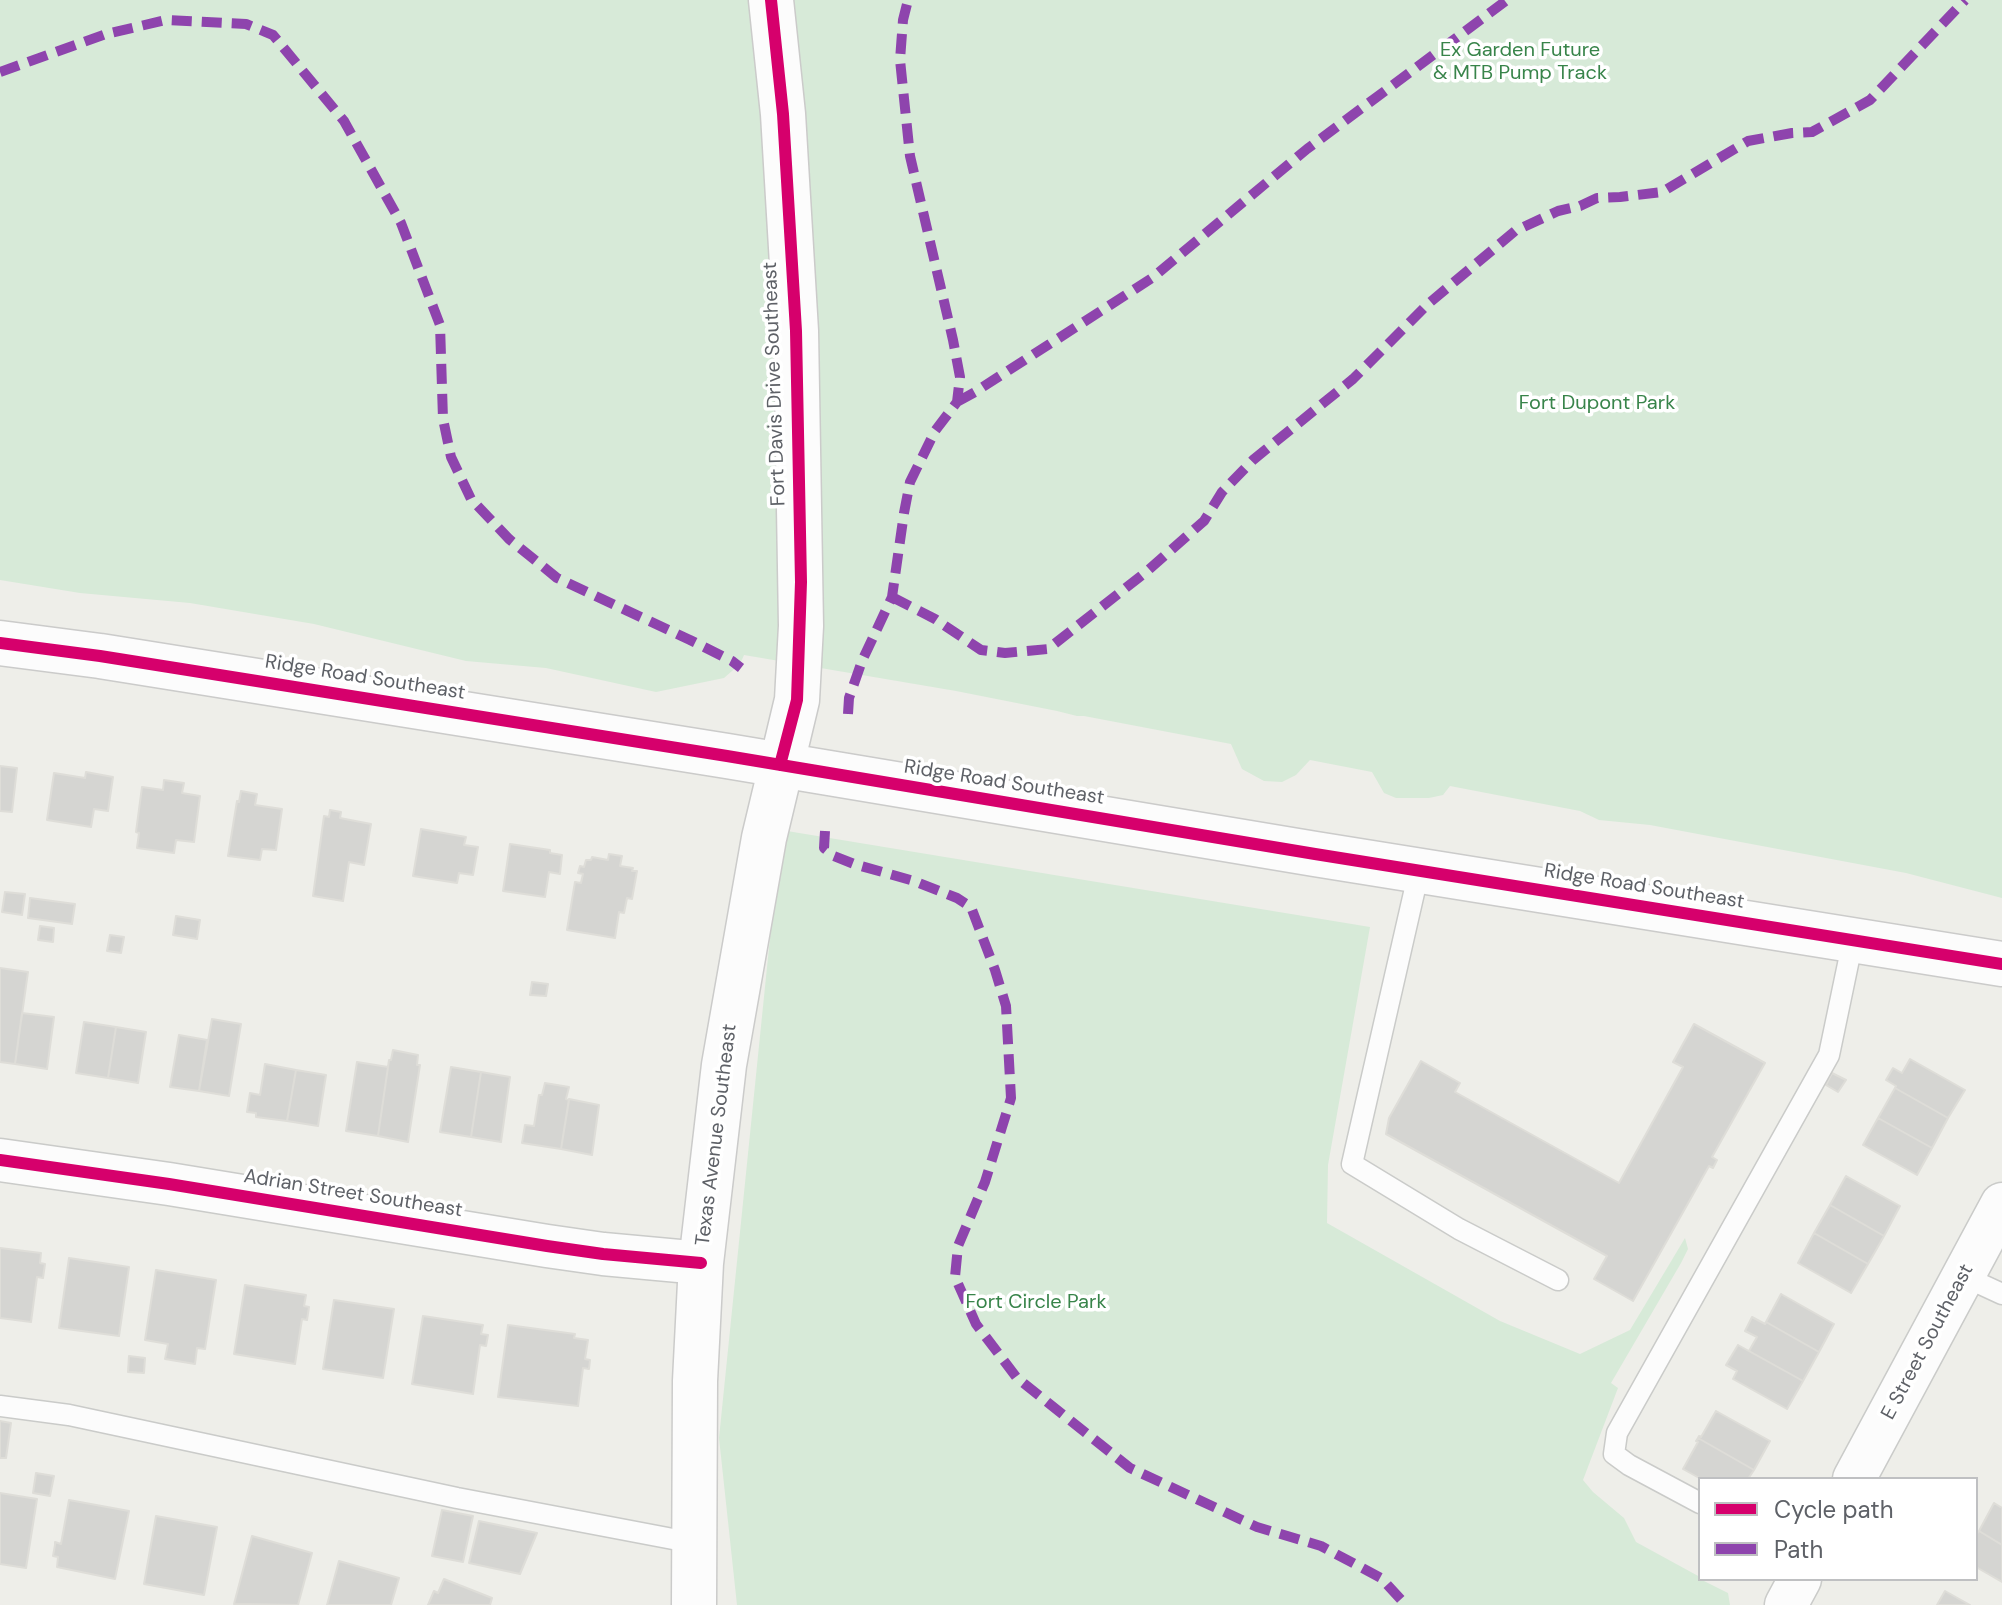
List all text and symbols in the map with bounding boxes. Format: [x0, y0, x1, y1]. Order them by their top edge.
park label: Ex Garden Future & MTB Pump Track [1433, 39, 1607, 86]
street label: Fort Davis Drive Southeast [759, 262, 791, 506]
park label: Fort Dupont Park [1519, 392, 1675, 416]
street label: Ridge Road Southeast [263, 650, 467, 706]
street label: Ridge Road Southeast [902, 755, 1106, 811]
street label: Ridge Road Southeast [1542, 859, 1746, 915]
street label: Texas Avenue Southeast [691, 1023, 743, 1247]
street label: Adrian Street Southeast [242, 1165, 464, 1223]
street label: E Street Southeast [1877, 1260, 1979, 1424]
park label: Fort Circle Park [966, 1291, 1106, 1315]
legend [1698, 1477, 1978, 1581]
text: Cycle path [1774, 1494, 1893, 1525]
text: Path [1774, 1534, 1823, 1565]

